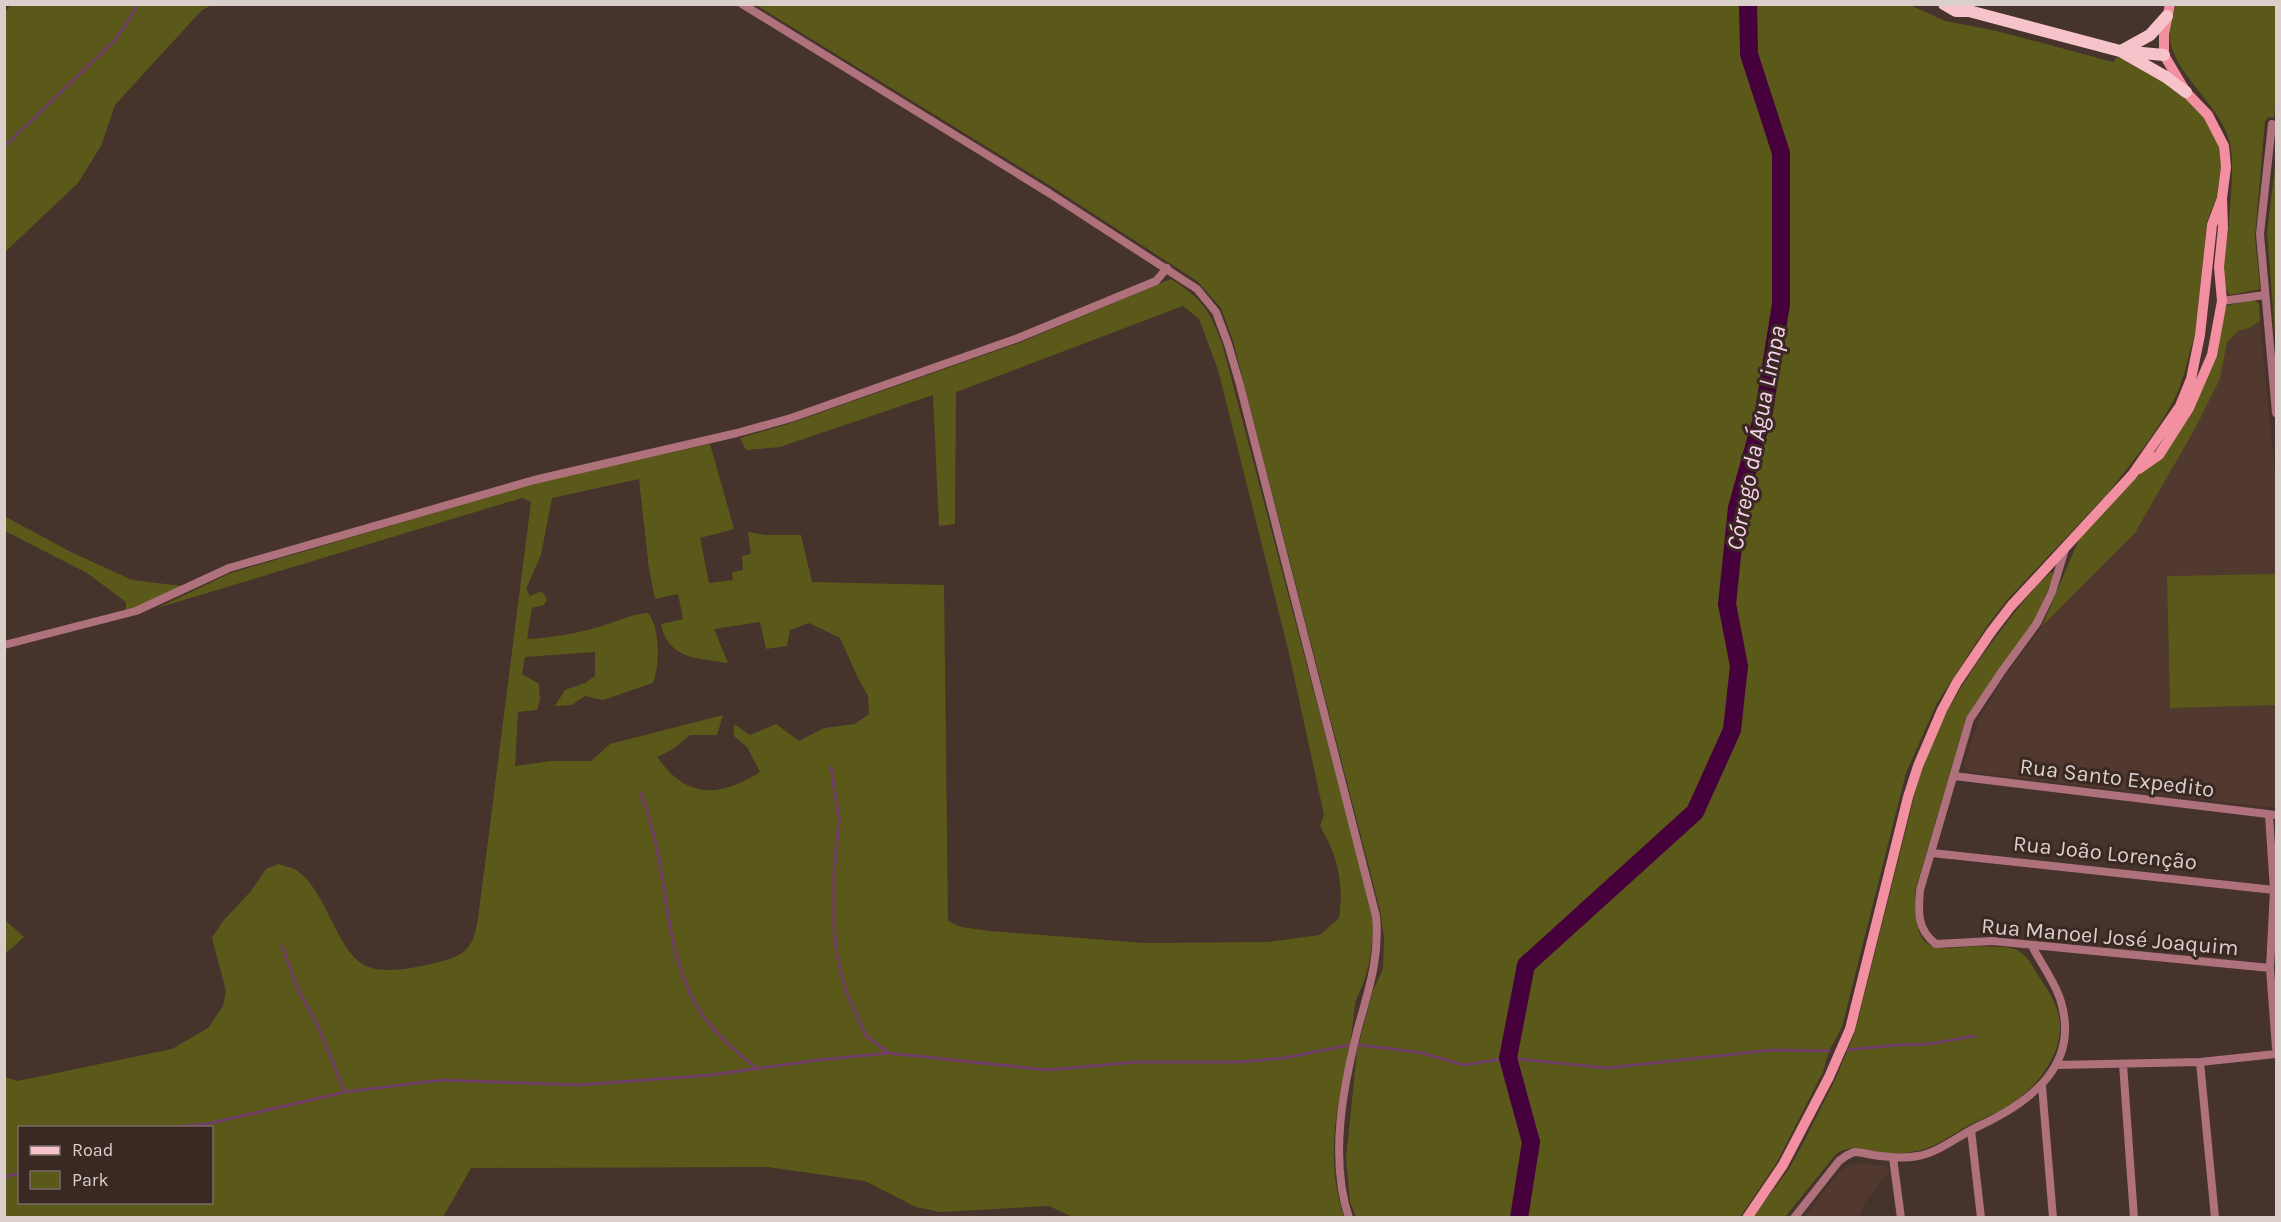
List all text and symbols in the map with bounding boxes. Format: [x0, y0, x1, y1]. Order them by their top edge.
water label: Córrego da Água Limpa [1720, 323, 1792, 553]
street label: Rua Santo Expedito [2018, 753, 2216, 803]
street label: Rua João Lorenção [2012, 830, 2198, 876]
street label: Rua Manoel José Joaquim [1980, 913, 2240, 961]
legend [18, 1126, 213, 1204]
text: Road [72, 1139, 113, 1161]
text: Park [72, 1169, 109, 1191]

